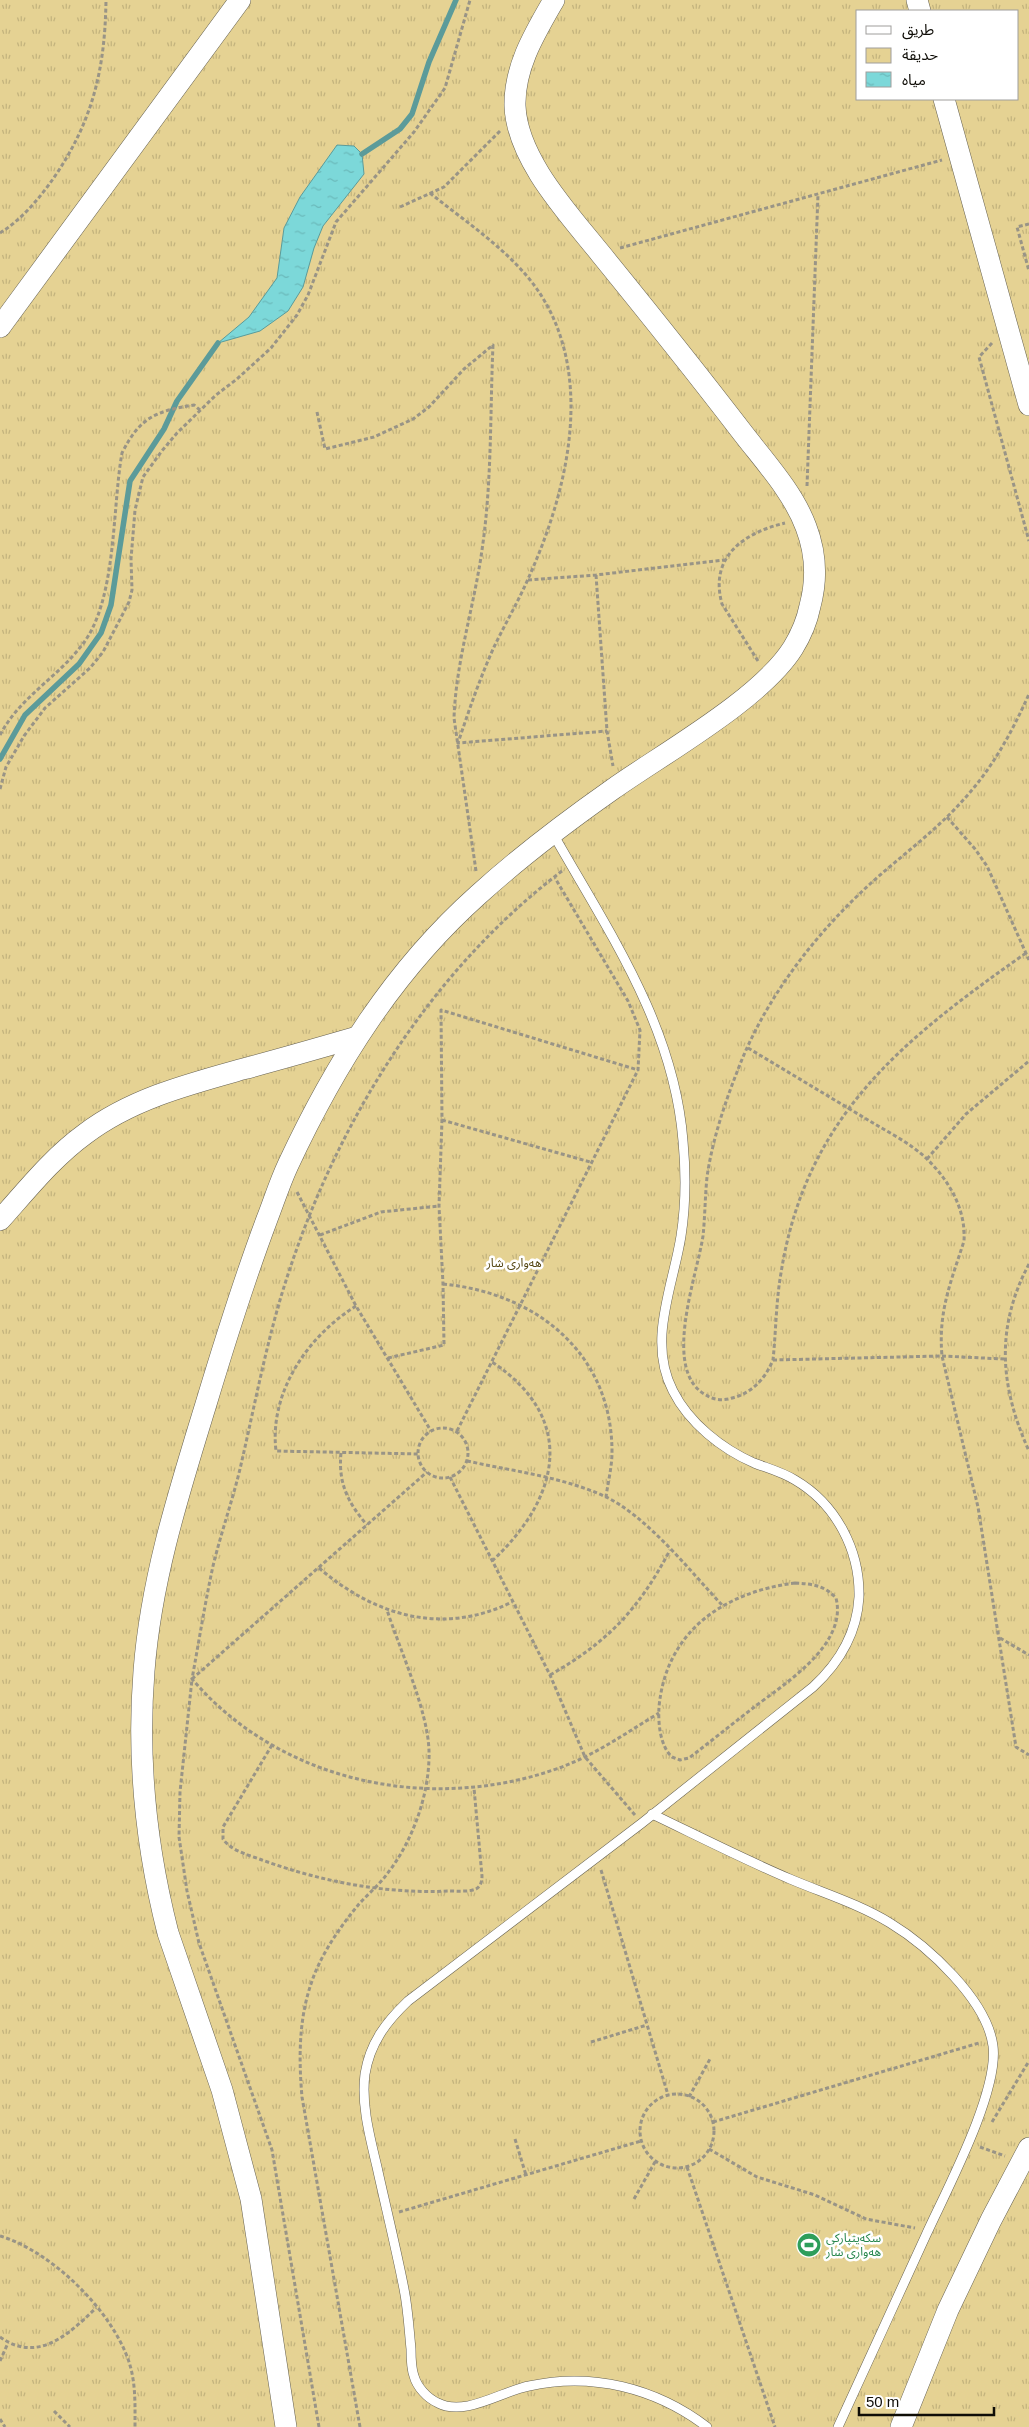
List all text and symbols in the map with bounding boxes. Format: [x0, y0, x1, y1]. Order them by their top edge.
legend [856, 10, 1019, 100]
text: طريق [902, 21, 934, 40]
text: حديقة [902, 46, 938, 63]
text: مياه [902, 71, 926, 88]
park label: هەواری شار [485, 1256, 542, 1270]
place label: سکەیتپارکی هەواری شار [825, 2231, 881, 2259]
sports icon: سکەیتپارکی هەواری شار [796, 2232, 822, 2258]
scale bar [859, 2384, 994, 2416]
text: 50 m [866, 2393, 899, 2410]

